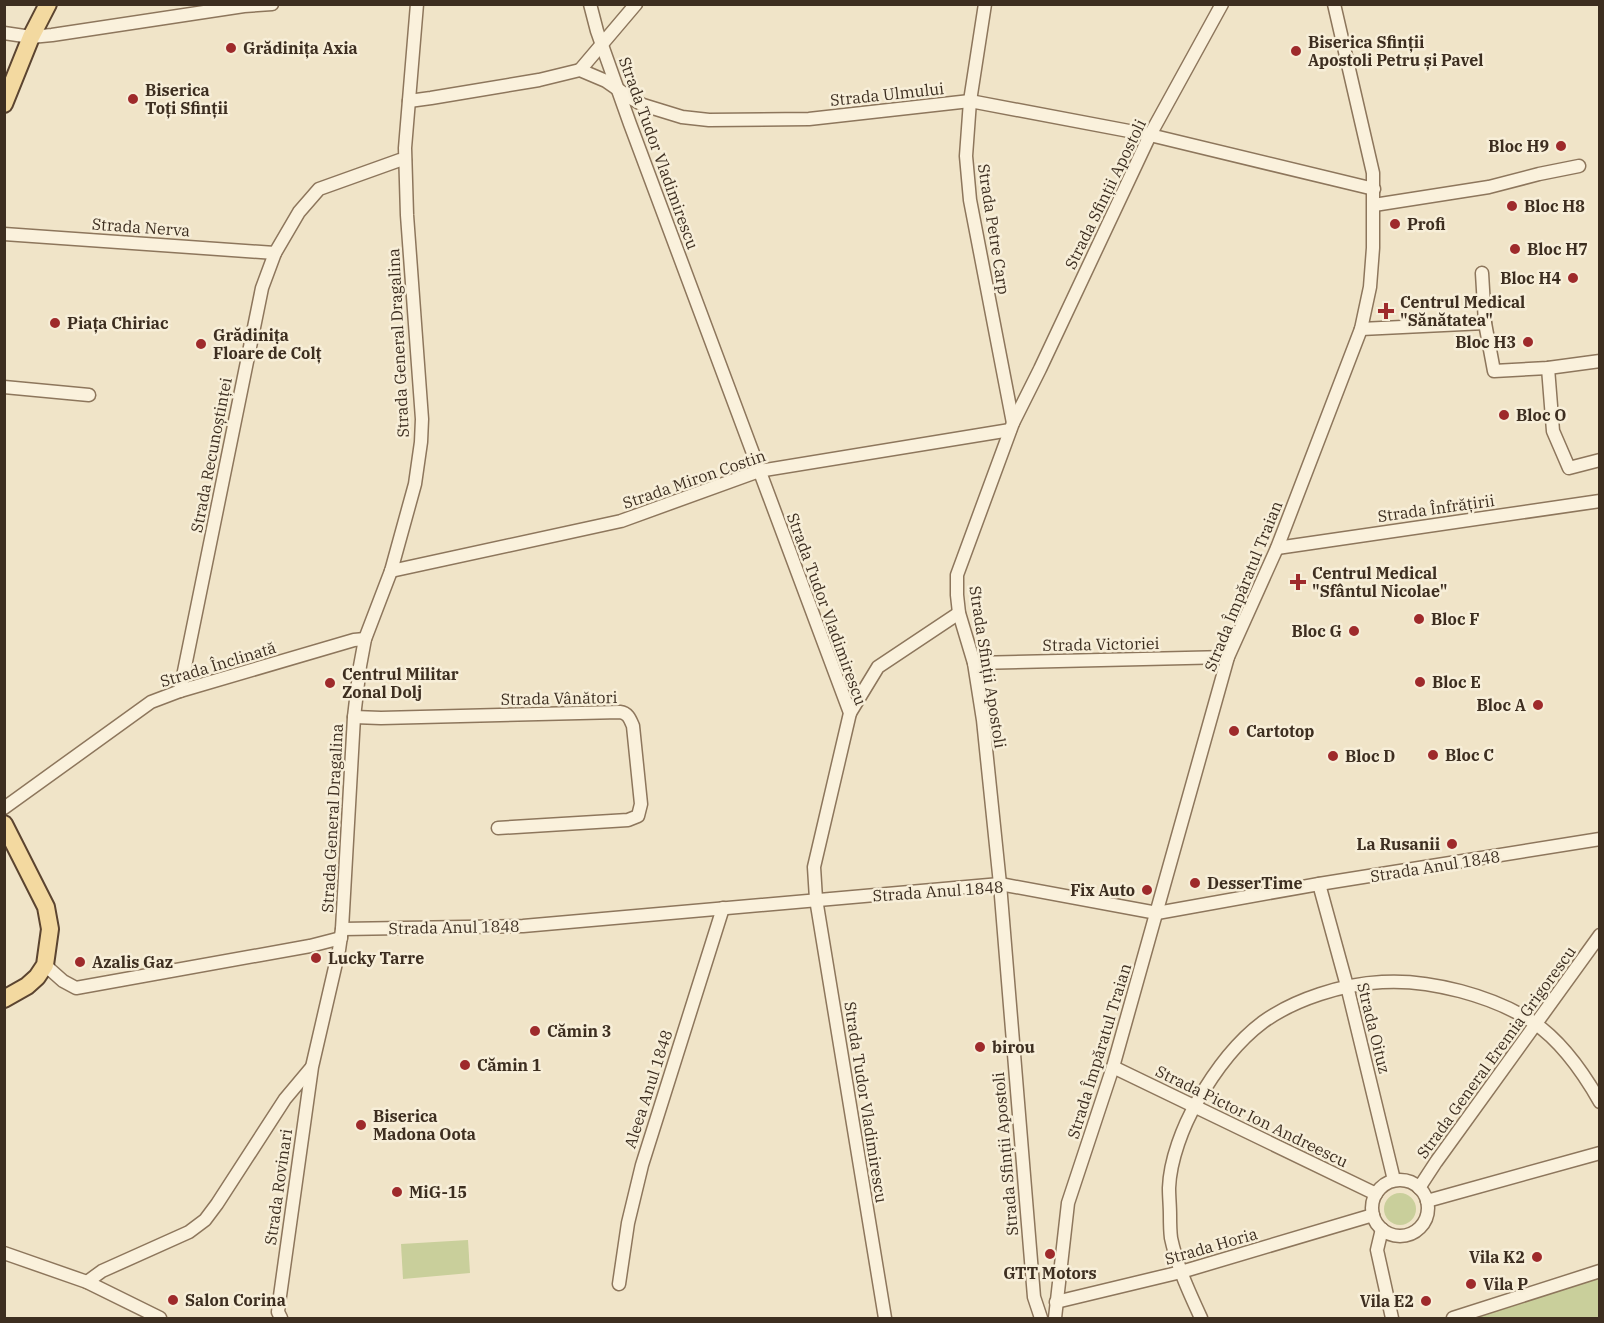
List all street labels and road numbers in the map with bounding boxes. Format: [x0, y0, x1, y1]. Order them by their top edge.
street label: Strada Tudor Vladimirescu [615, 54, 703, 252]
street label: Strada Ulmului [829, 78, 945, 110]
street label: Strada Sfinții Apostoli [1060, 116, 1150, 272]
street label: Strada Petre Carp [974, 162, 1014, 296]
street label: Strada Nerva [91, 214, 191, 240]
street label: Strada General Dragalina [383, 248, 413, 438]
street label: Strada Recunoștinței [186, 376, 236, 534]
street label: Strada Miron Costin [620, 445, 768, 513]
street label: Strada Înfrățirii [1376, 490, 1496, 526]
street label: Strada Împăratul Traian [1200, 498, 1286, 674]
street label: Strada Tudor Vladimirescu [783, 510, 871, 708]
street label: Strada Sfinții Apostoli [965, 584, 1011, 750]
street label: Strada Victoriei [1042, 633, 1160, 655]
street label: Strada Înclinată [158, 637, 279, 691]
street label: Strada Vânători [500, 687, 618, 709]
street label: Strada General Dragalina [317, 723, 347, 913]
street label: Strada Anul 1848 [1369, 846, 1501, 886]
street label: Strada Anul 1848 [872, 876, 1004, 906]
street label: Strada Anul 1848 [388, 916, 520, 938]
street label: Strada General Eremia Grigorescu [1412, 942, 1580, 1162]
street label: Strada Împăratul Traian [1063, 961, 1135, 1141]
street label: Strada Oituz [1353, 980, 1395, 1076]
street label: Strada Tudor Vladimirescu [840, 1000, 892, 1204]
street label: Aleea Anul 1848 [619, 1027, 677, 1151]
street label: Strada Pictor Ion Andreescu [1153, 1061, 1351, 1171]
street label: Strada Sfinții Apostoli [988, 1071, 1022, 1237]
street label: Strada Rovinari [260, 1128, 296, 1246]
street label: Strada Horia [1162, 1223, 1260, 1269]

